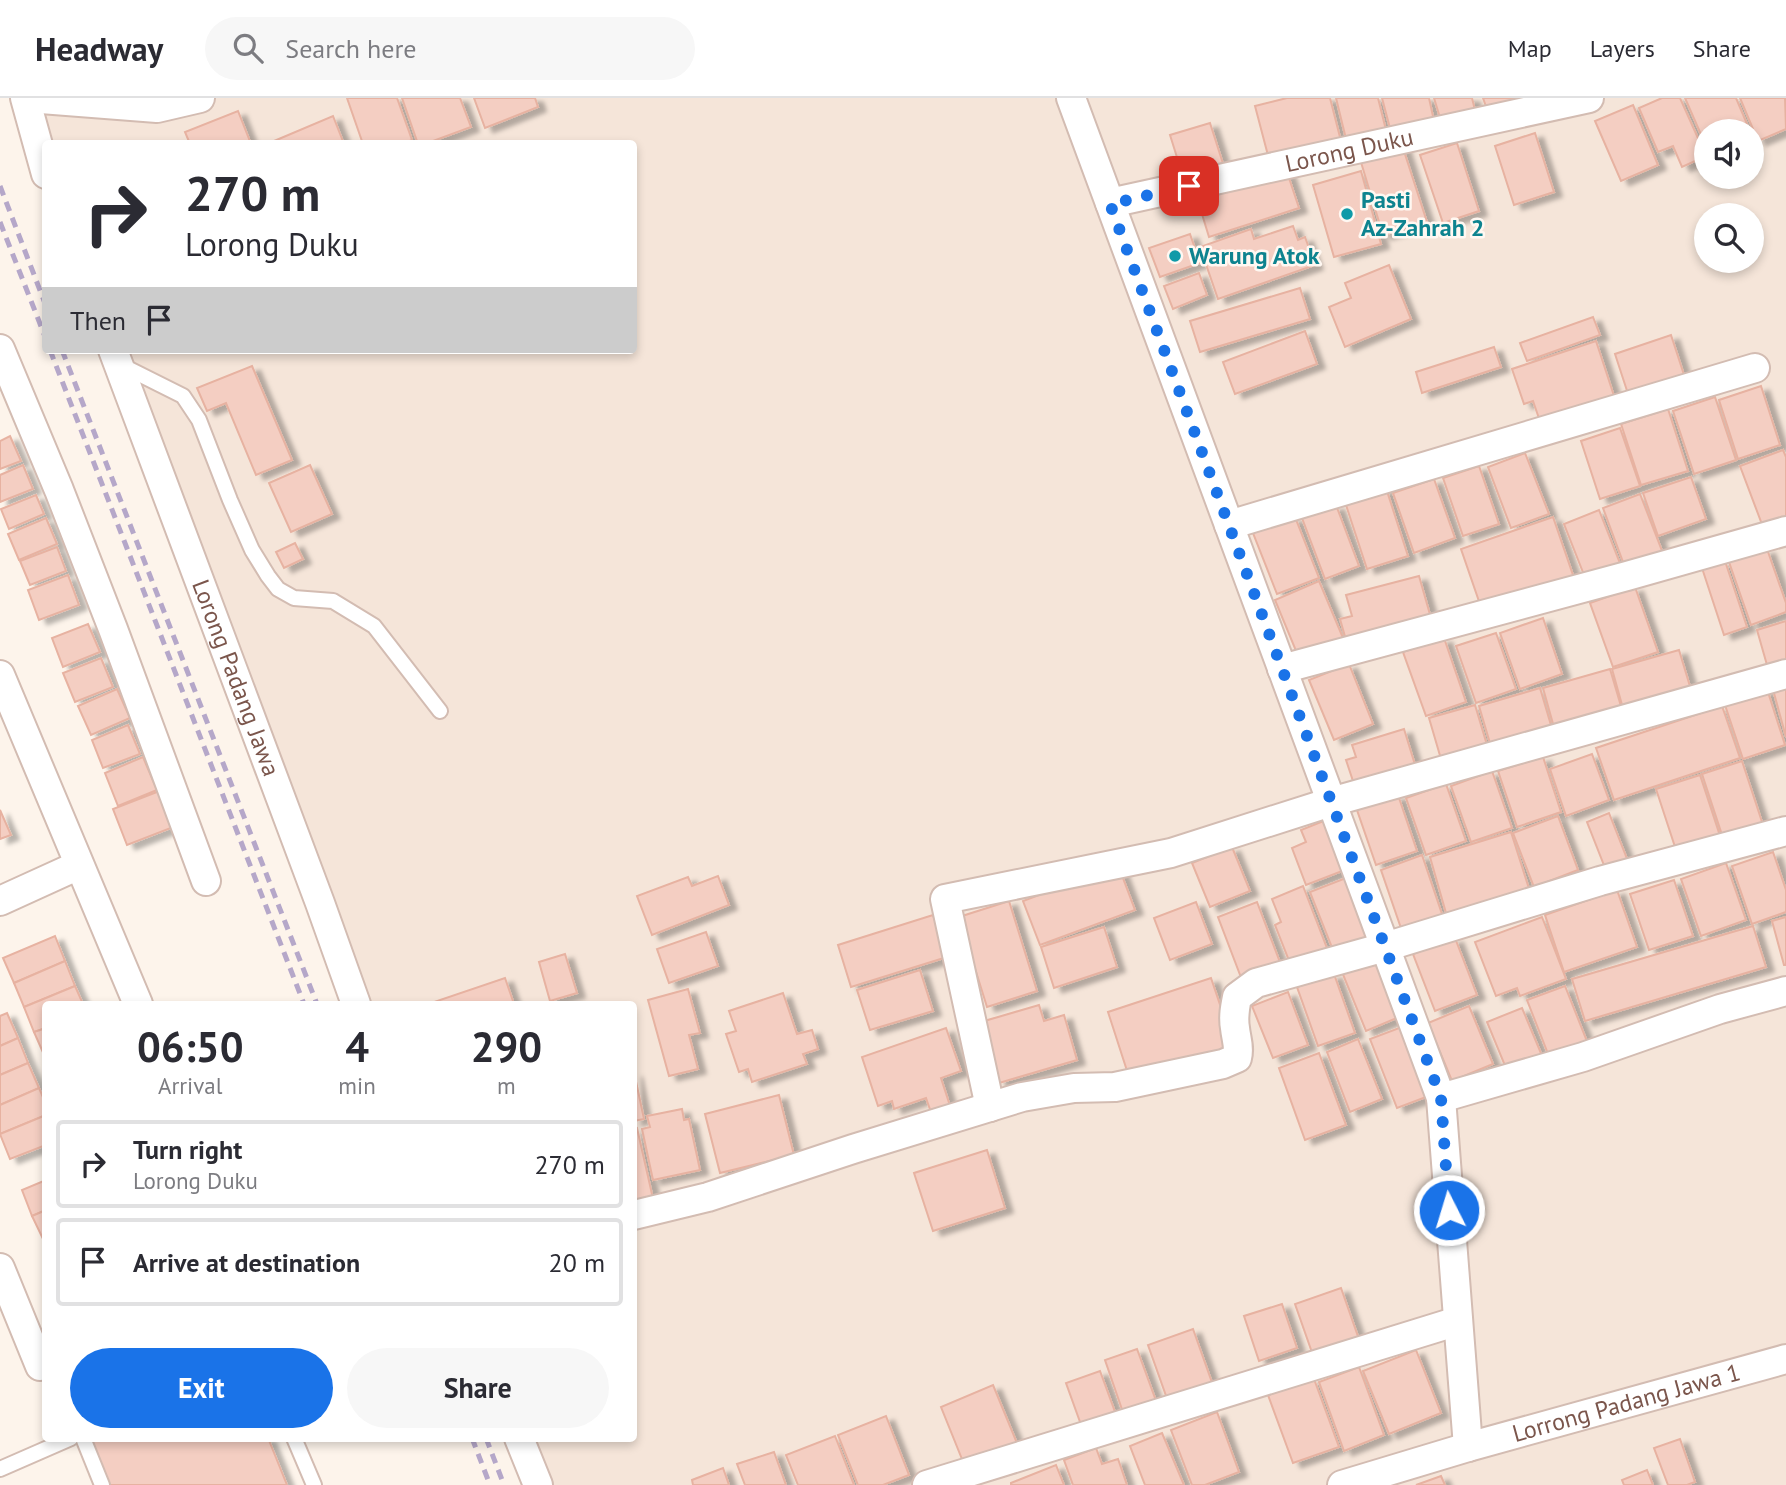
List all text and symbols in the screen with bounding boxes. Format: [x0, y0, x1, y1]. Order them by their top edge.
search box [205, 17, 695, 80]
text: Headway [35, 27, 163, 70]
icon: search [229, 29, 267, 67]
text: Search here [285, 32, 416, 65]
text: Map [1508, 33, 1552, 64]
text: Layers [1590, 33, 1655, 64]
text: Share [1693, 33, 1751, 64]
map controls [1694, 119, 1764, 273]
button: sound [1694, 119, 1764, 189]
street label: Lorong Duku [1282, 121, 1416, 179]
pin [1159, 156, 1219, 216]
text: 270 m [185, 161, 320, 225]
icon: arrive [1170, 167, 1208, 205]
icon: right [70, 168, 161, 259]
place label: Pasti Az-Zahrah 2 [1361, 184, 1484, 243]
button: search [1694, 203, 1764, 273]
marker: Pasti Az-Zahrah 2 [1339, 206, 1355, 222]
text: Lorong Duku [185, 223, 359, 265]
place label: Warung Atok [1189, 240, 1320, 271]
marker: Warung Atok [1167, 248, 1183, 264]
icon: arrive [140, 301, 178, 339]
text: Then [70, 304, 126, 337]
street label: Lorong Padang Jawa [185, 575, 287, 780]
text: 06:50 [137, 1019, 243, 1074]
text: 4 [345, 1019, 369, 1074]
text: 290 [471, 1019, 542, 1074]
text: Arrival [158, 1071, 222, 1100]
text: min [338, 1071, 376, 1100]
text: m [497, 1071, 516, 1100]
text: Turn right [133, 1133, 242, 1166]
icon: right [74, 1145, 112, 1183]
text: 270 m [534, 1148, 605, 1181]
text: Lorong Duku [133, 1166, 258, 1195]
position arrow [1412, 1173, 1486, 1247]
icon: arrive [74, 1243, 112, 1281]
text: Arrive at destination [133, 1246, 360, 1279]
text: 20 m [549, 1246, 605, 1279]
button: Exit [70, 1348, 333, 1428]
button: Share [347, 1348, 609, 1428]
street label: Lorrong Padang Jawa 1 [1509, 1356, 1744, 1449]

